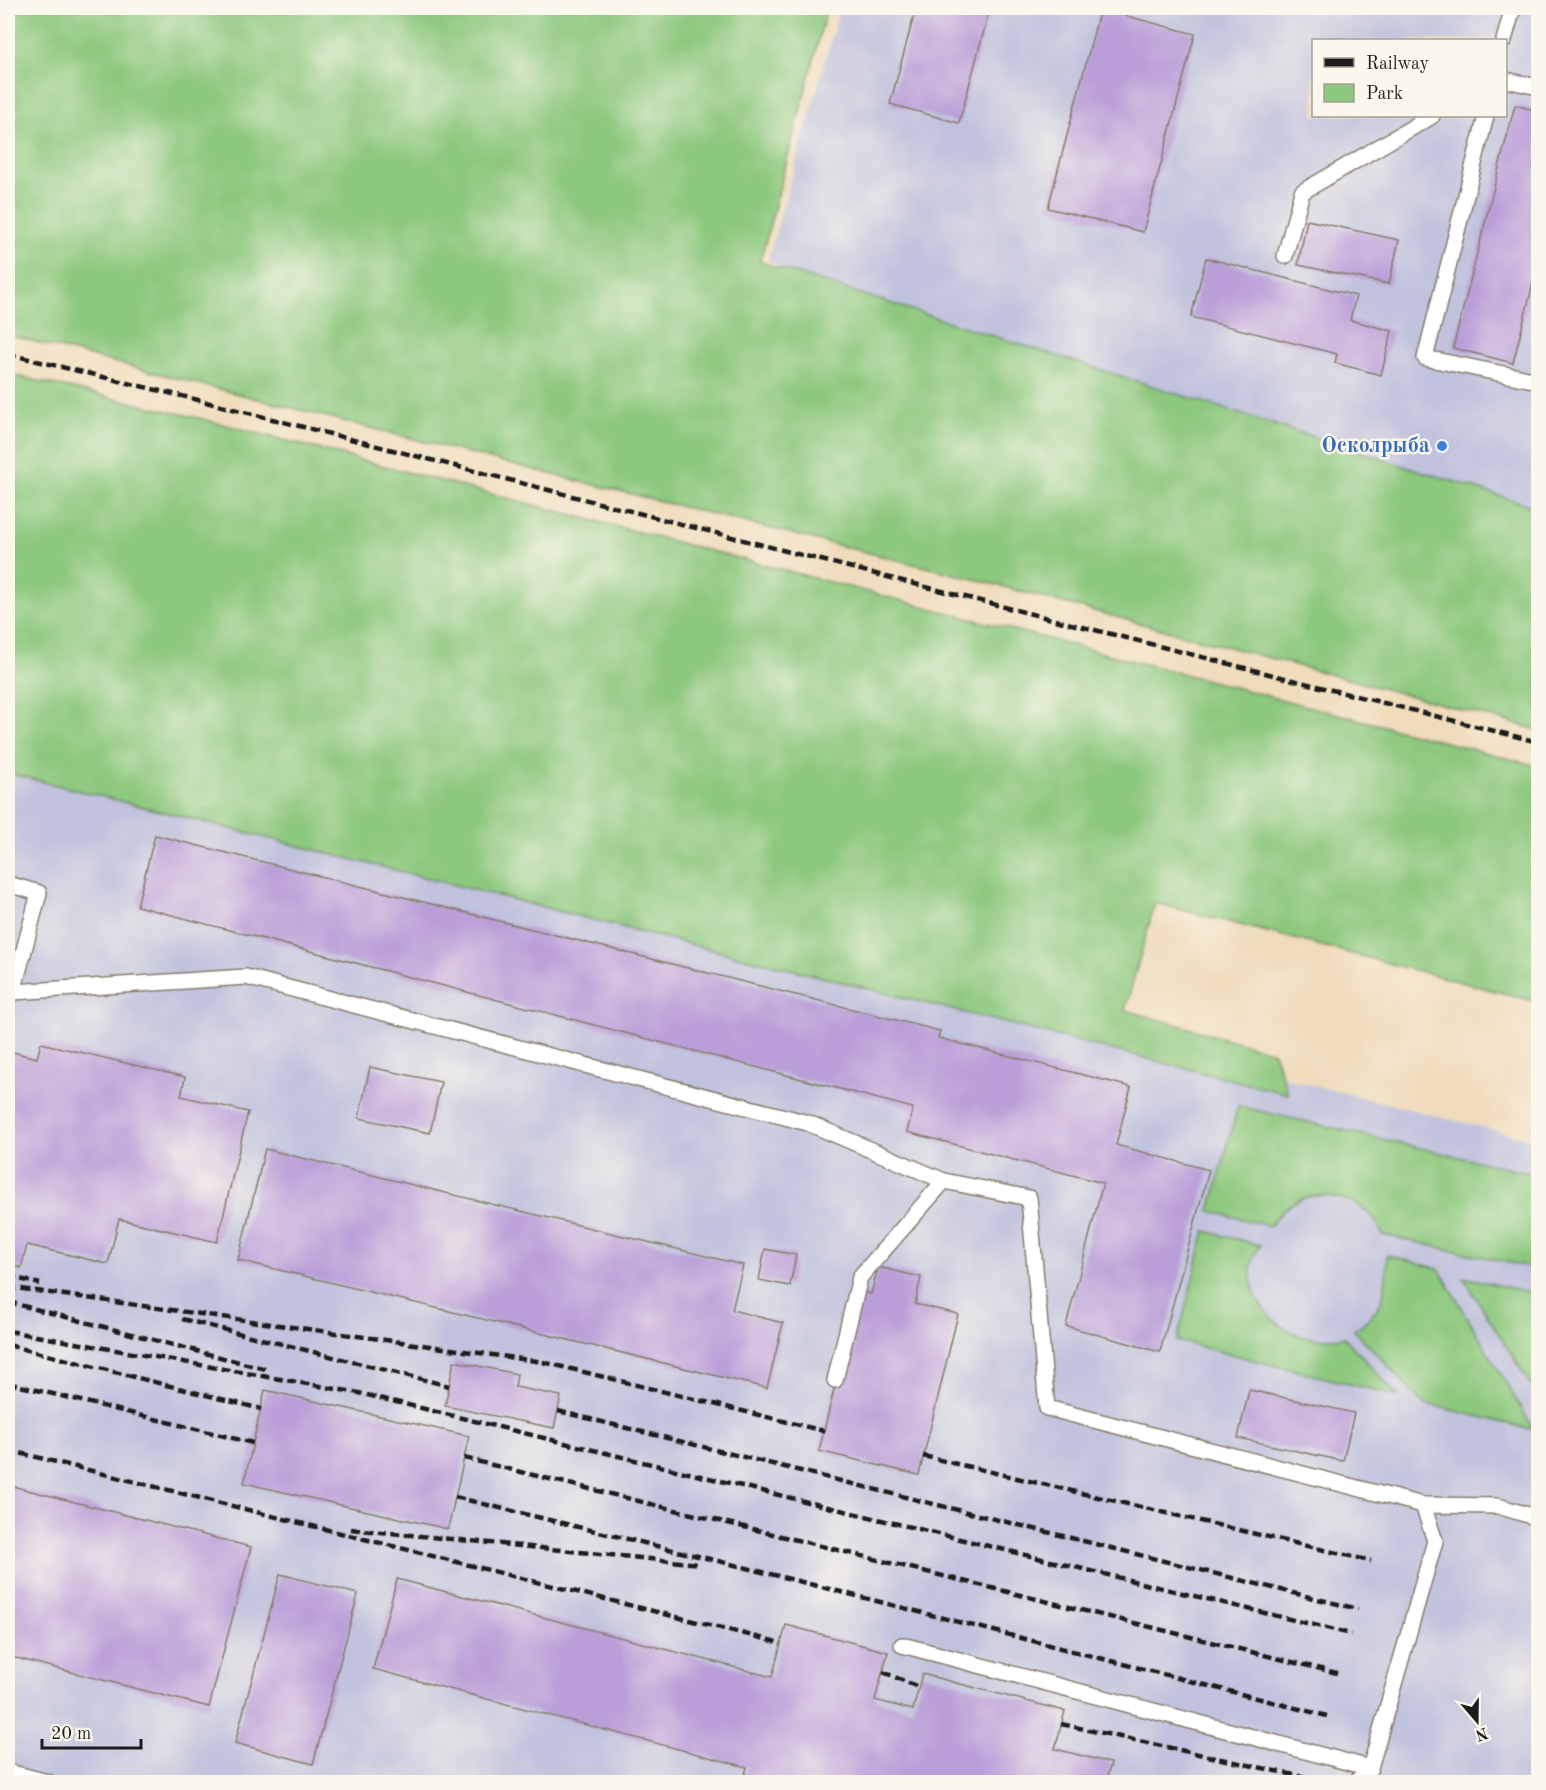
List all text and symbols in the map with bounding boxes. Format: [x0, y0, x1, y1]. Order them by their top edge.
legend [1312, 39, 1507, 117]
text: Railway [1366, 55, 1429, 73]
text: Park [1366, 85, 1403, 103]
place label: Осколрыба [1321, 435, 1430, 457]
marker: Осколрыба [1435, 439, 1449, 453]
north arrow [1447, 1691, 1507, 1751]
scale bar [42, 1712, 141, 1750]
text: N [1472, 1724, 1490, 1743]
text: 20 m [51, 1725, 91, 1743]

